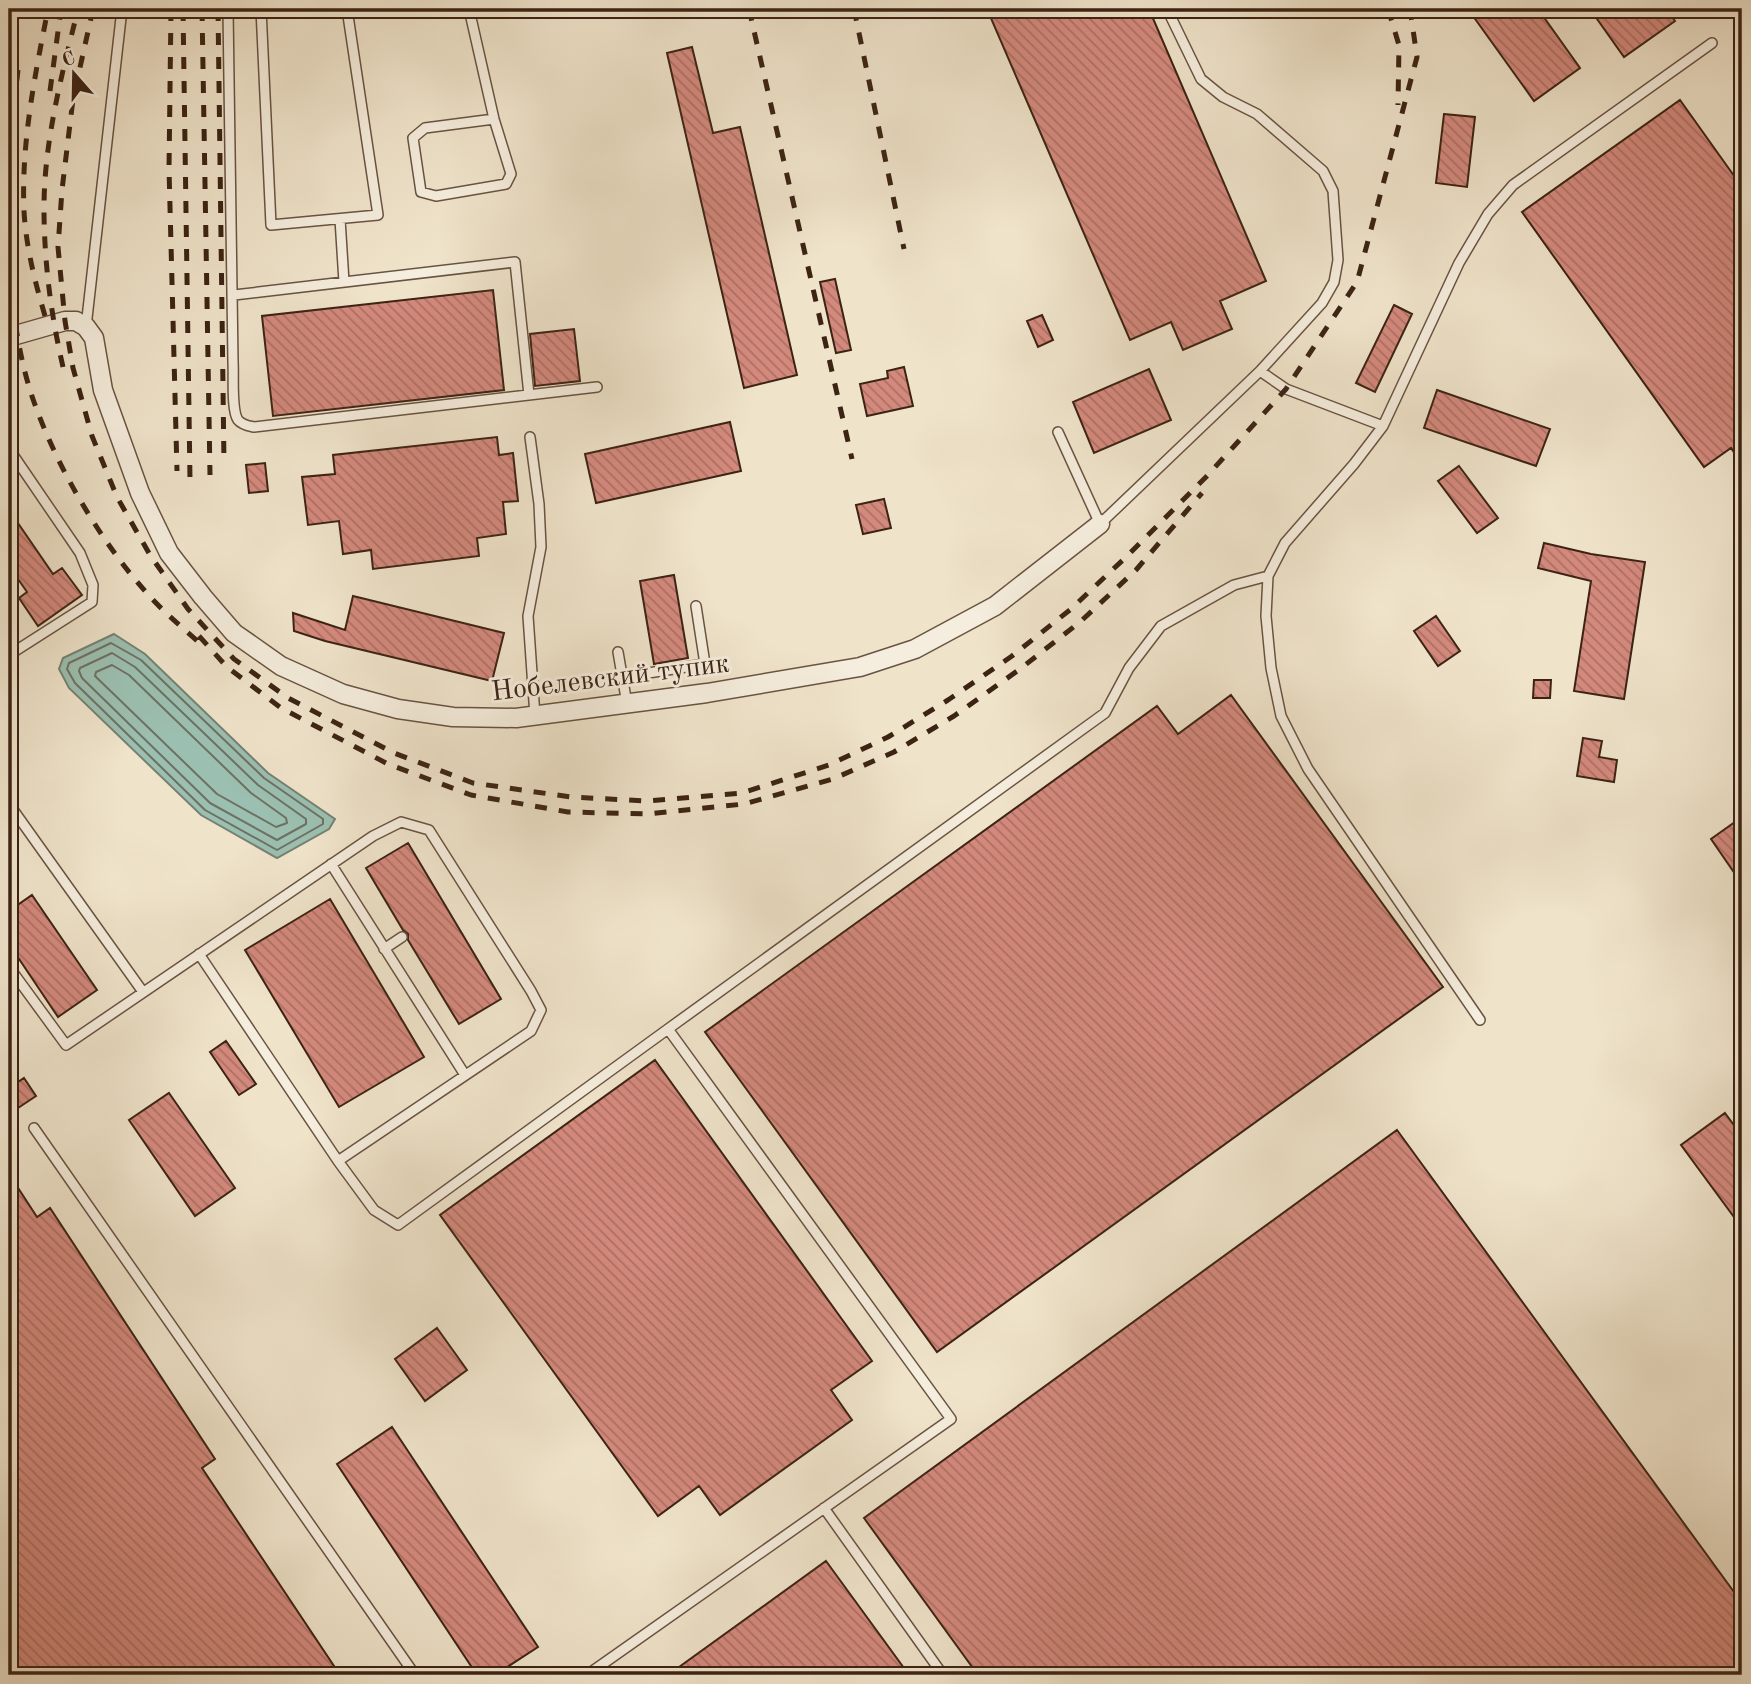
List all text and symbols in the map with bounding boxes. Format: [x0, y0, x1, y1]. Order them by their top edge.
north arrow [38, 38, 108, 108]
text: С [60, 49, 78, 71]
street label: Нобелевский тупик [490, 650, 731, 707]

